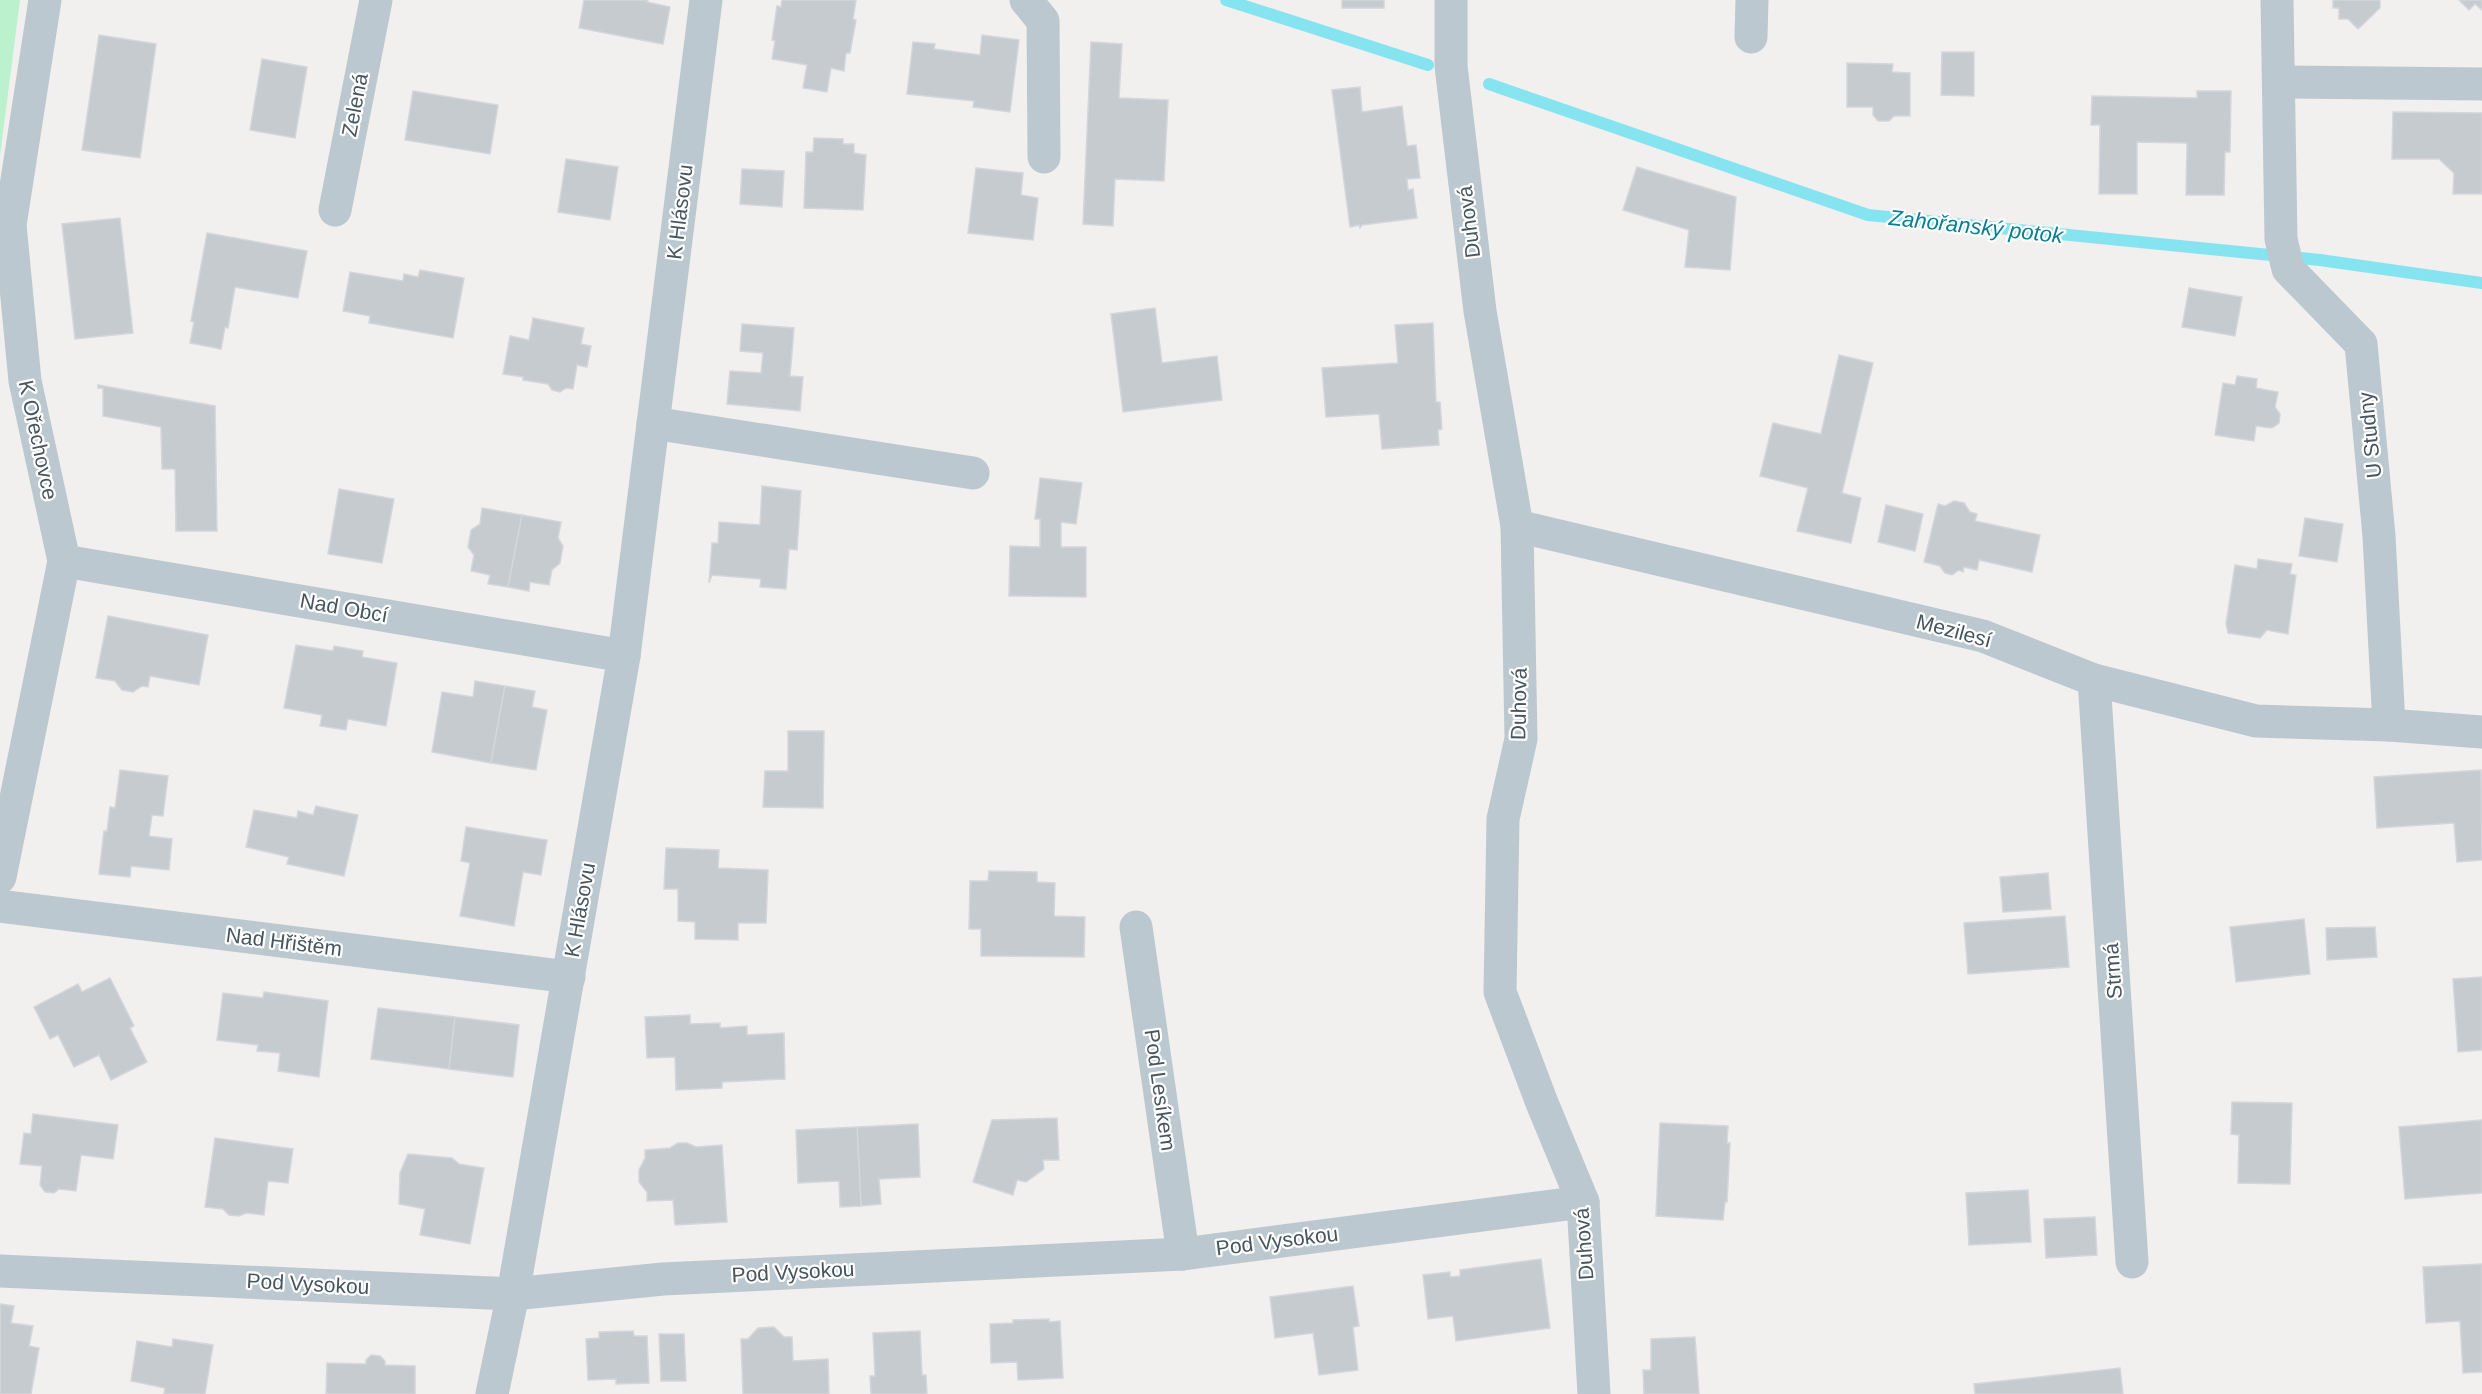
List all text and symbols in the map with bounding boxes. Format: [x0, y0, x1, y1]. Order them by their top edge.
street label: Zelená [337, 71, 372, 139]
street label: K Hlásovu [662, 163, 697, 261]
street label: Duhová [1453, 184, 1484, 259]
water label: Zahořanský potok [1887, 205, 2065, 248]
street label: K Ořechovce [15, 378, 62, 502]
street label: U Studny [2353, 390, 2385, 479]
street label: Nad Obcí [298, 588, 390, 627]
street label: Mezilesí [1914, 609, 1994, 652]
street label: Duhová [1506, 667, 1531, 740]
street label: K Hlásovu [560, 861, 599, 959]
street label: Nad Hřištěm [225, 923, 343, 960]
street label: Strmá [2099, 942, 2126, 1000]
street label: Pod Lesíkem [1141, 1028, 1180, 1152]
street label: Duhová [1569, 1207, 1597, 1281]
street label: Pod Vysokou [1215, 1222, 1339, 1259]
street label: Pod Vysokou [731, 1257, 855, 1286]
street label: Pod Vysokou [246, 1269, 370, 1298]

